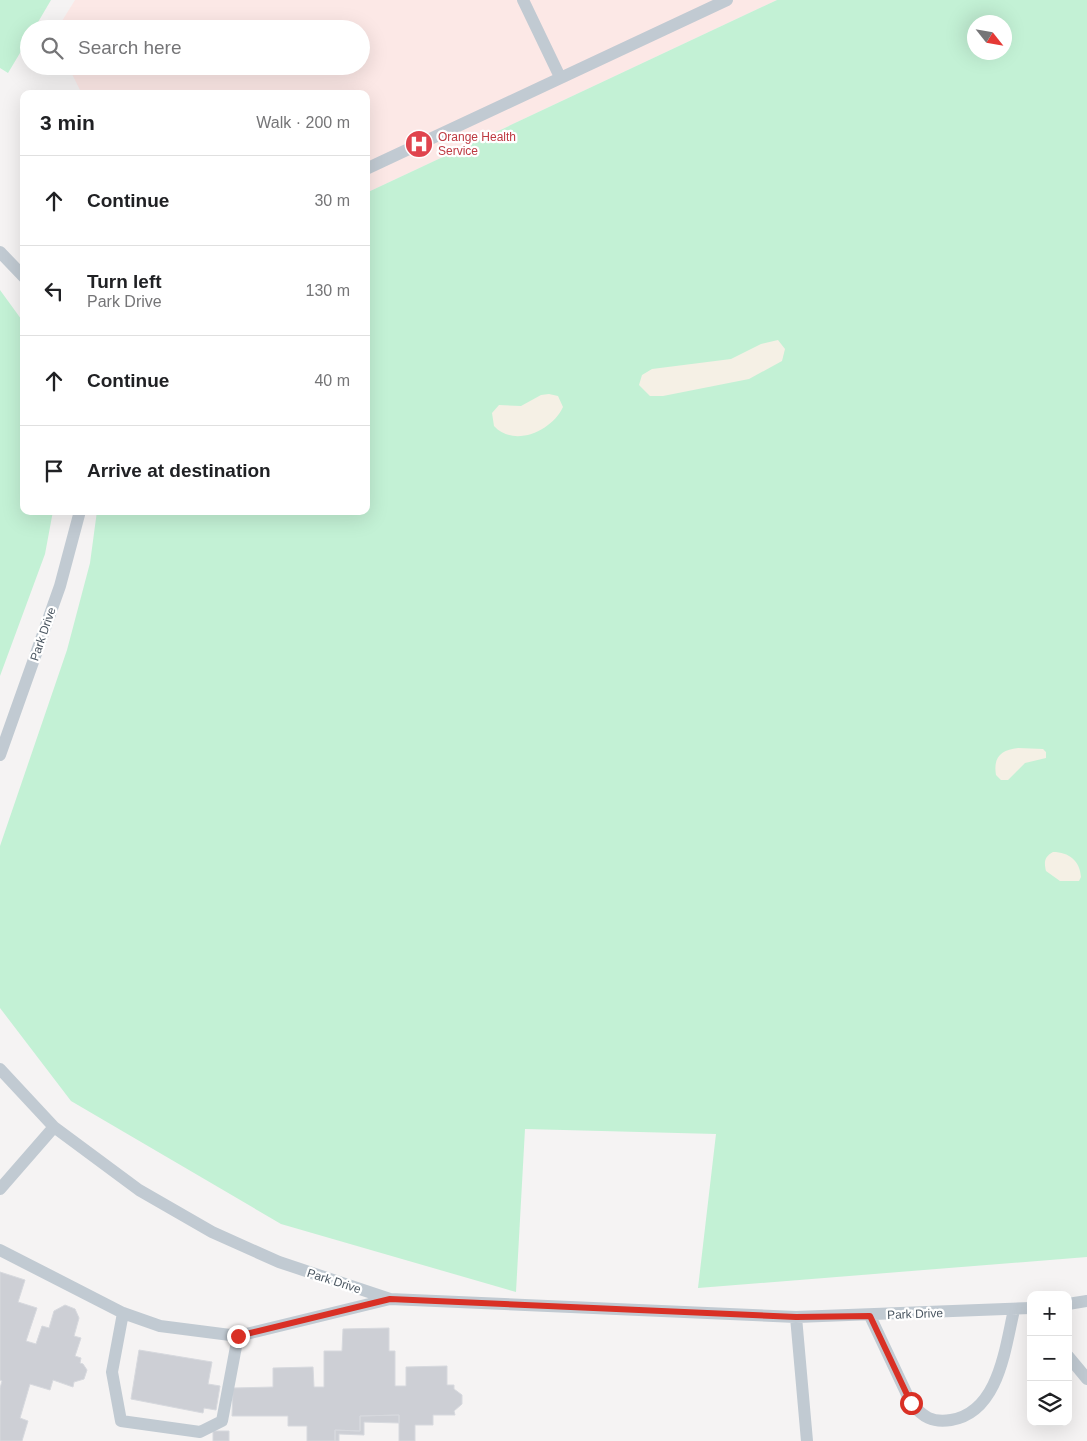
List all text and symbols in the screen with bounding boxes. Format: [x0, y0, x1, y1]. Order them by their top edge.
north arrow [967, 15, 1012, 60]
search box [20, 20, 370, 75]
icon: search [38, 34, 66, 62]
text: Search here [78, 37, 182, 58]
text: 3 min [40, 111, 95, 134]
text: Walk · 200 m [256, 114, 350, 131]
hospital icon: Orange Health Service [404, 129, 434, 159]
place label: Orange Health Service [438, 130, 516, 158]
icon: ahead [40, 187, 68, 215]
text: Continue [87, 190, 169, 211]
text: 30 m [314, 192, 350, 209]
text: Turn left [87, 271, 162, 292]
icon: left [40, 277, 68, 305]
text: 130 m [306, 282, 350, 299]
text: Park Drive [87, 293, 162, 310]
icon: ahead [40, 367, 68, 395]
text: Continue [87, 370, 169, 391]
text: 40 m [314, 372, 350, 389]
icon: arrive [40, 457, 68, 485]
text: Arrive at destination [87, 460, 271, 481]
street label: Park Drive [27, 605, 59, 663]
street label: Park Drive [305, 1266, 363, 1296]
map controls [1027, 1291, 1072, 1426]
button: + [1027, 1291, 1072, 1336]
street label: Park Drive [887, 1306, 944, 1322]
route end [227, 1325, 250, 1348]
button: − [1027, 1336, 1072, 1381]
button: layers [1027, 1381, 1072, 1426]
route start [900, 1392, 923, 1415]

